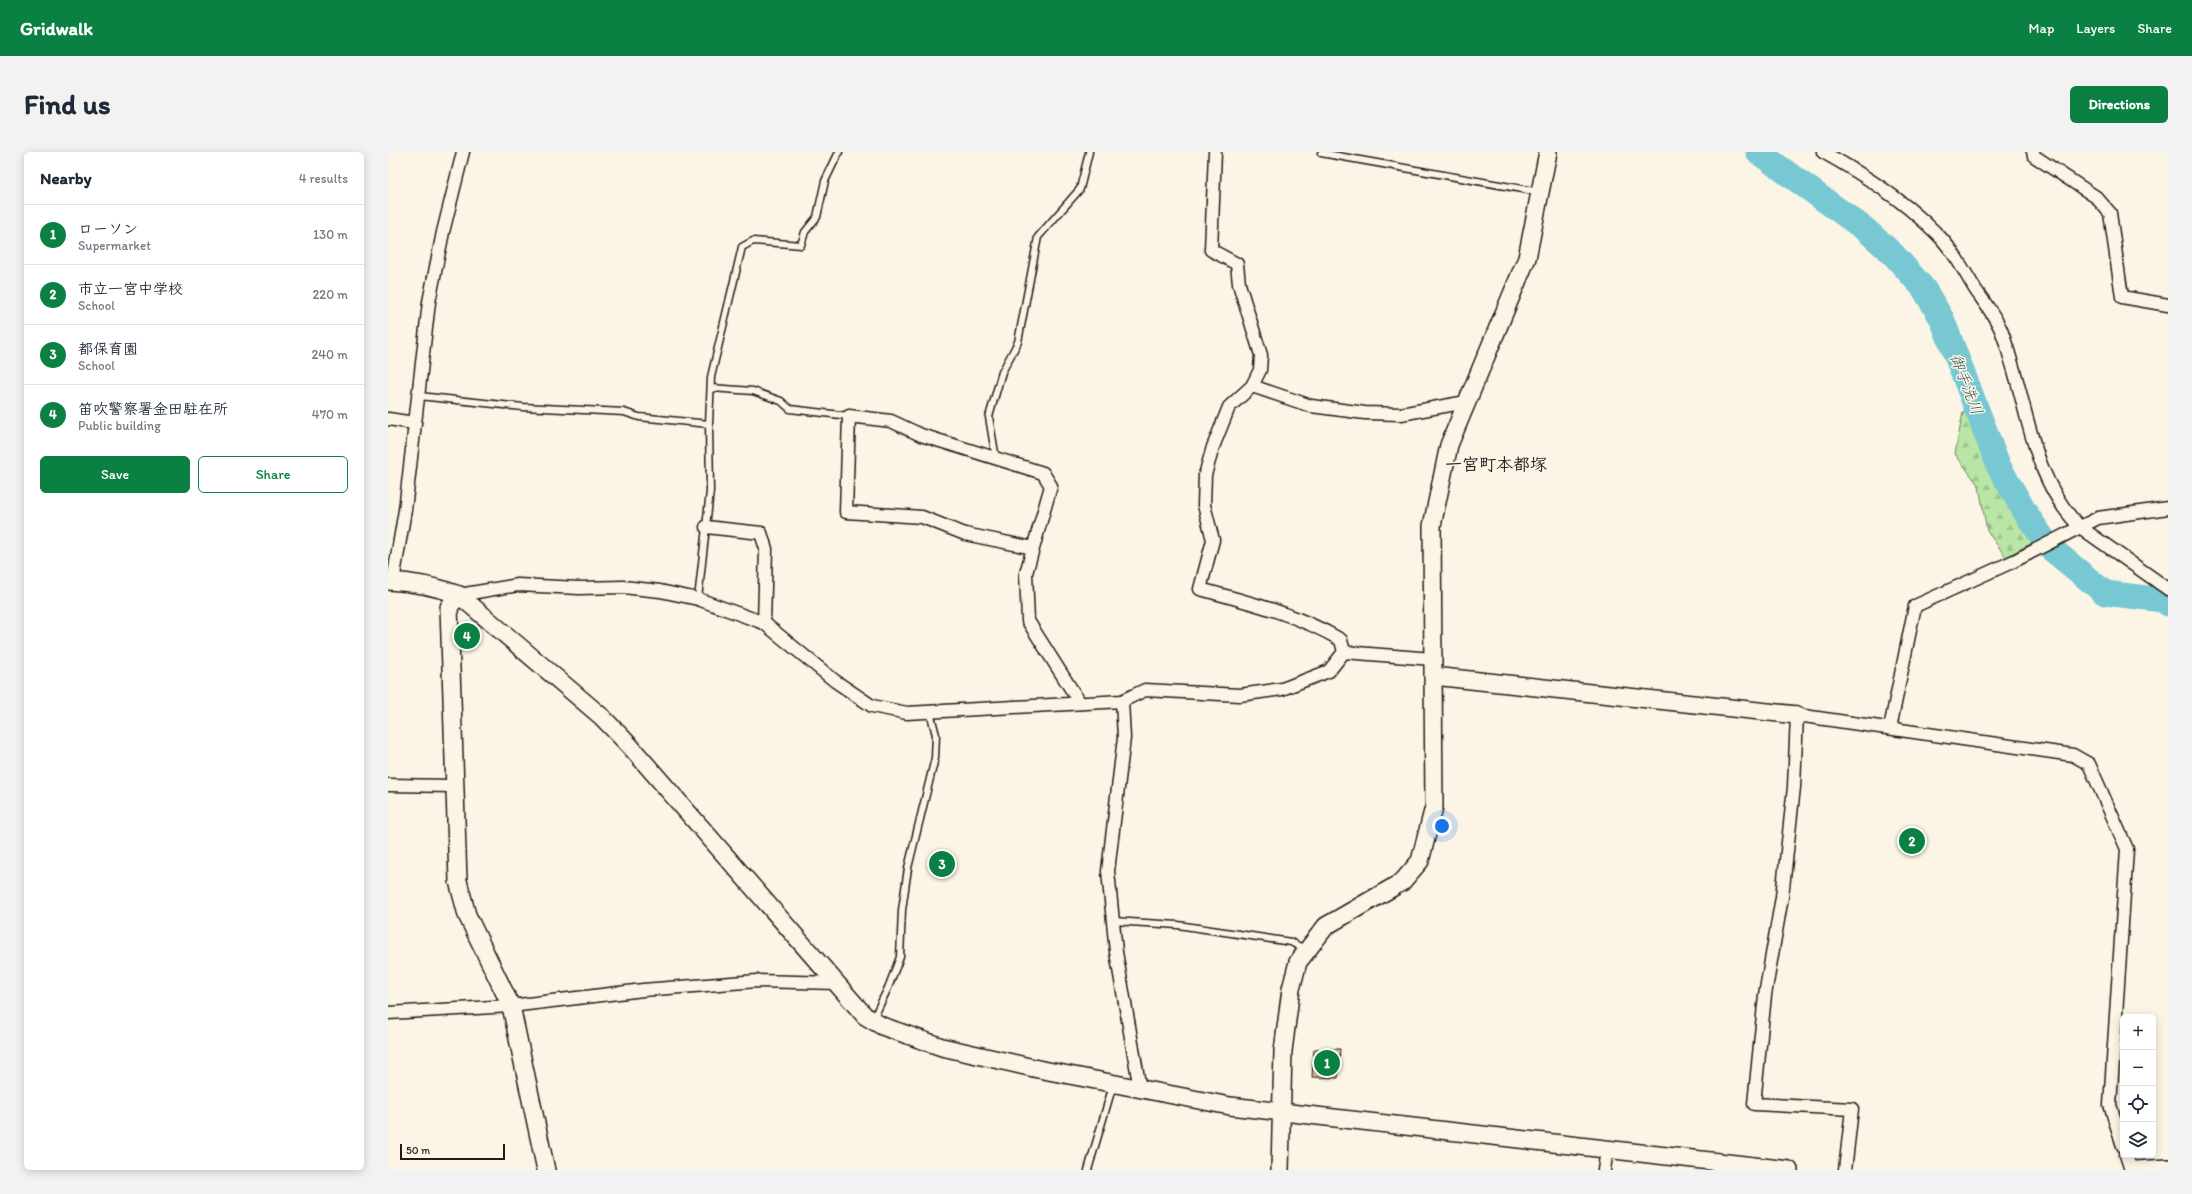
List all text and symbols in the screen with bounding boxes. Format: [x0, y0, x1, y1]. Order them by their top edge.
text: Gridwalk [20, 17, 93, 40]
text: Map [2029, 20, 2054, 37]
text: Layers [2076, 20, 2115, 37]
text: Share [2137, 20, 2172, 37]
button: Directions [2070, 86, 2168, 123]
text: Find us [24, 87, 111, 121]
text: Nearby [40, 168, 92, 188]
text: 4 results [299, 171, 348, 186]
text: ローソン [78, 220, 138, 238]
text: 1 [50, 227, 56, 242]
text: 130 m [313, 227, 348, 242]
text: Supermarket [78, 238, 151, 253]
text: 市立一宮中学校 [78, 280, 183, 298]
text: 2 [50, 287, 56, 302]
text: 220 m [312, 287, 348, 302]
text: School [78, 298, 115, 313]
text: 都保育園 [78, 340, 138, 358]
text: 3 [49, 347, 57, 362]
text: 240 m [311, 347, 348, 362]
water label: 御手洗川 [1946, 351, 1987, 417]
text: School [78, 358, 115, 373]
text: 笛吹警察署金田駐在所 [78, 400, 228, 418]
text: 4 [49, 407, 57, 422]
text: 470 m [312, 407, 348, 422]
text: Public building [78, 418, 161, 433]
district label: 一宮町本都塚 [1445, 454, 1547, 474]
button: Save [40, 456, 190, 493]
button: Share [198, 456, 348, 493]
pin: 4 [454, 621, 480, 651]
your location [1432, 816, 1452, 836]
pin: 2 [1899, 826, 1925, 856]
pin: 3 [929, 849, 955, 879]
map controls [2120, 1014, 2156, 1158]
button: + [2120, 1014, 2156, 1050]
pin: 1 [1314, 1048, 1340, 1078]
button: − [2120, 1050, 2156, 1086]
button: locate [2120, 1086, 2156, 1122]
button: layers [2120, 1122, 2156, 1158]
scale bar [400, 1142, 505, 1161]
text: 50 m [406, 1144, 430, 1157]

